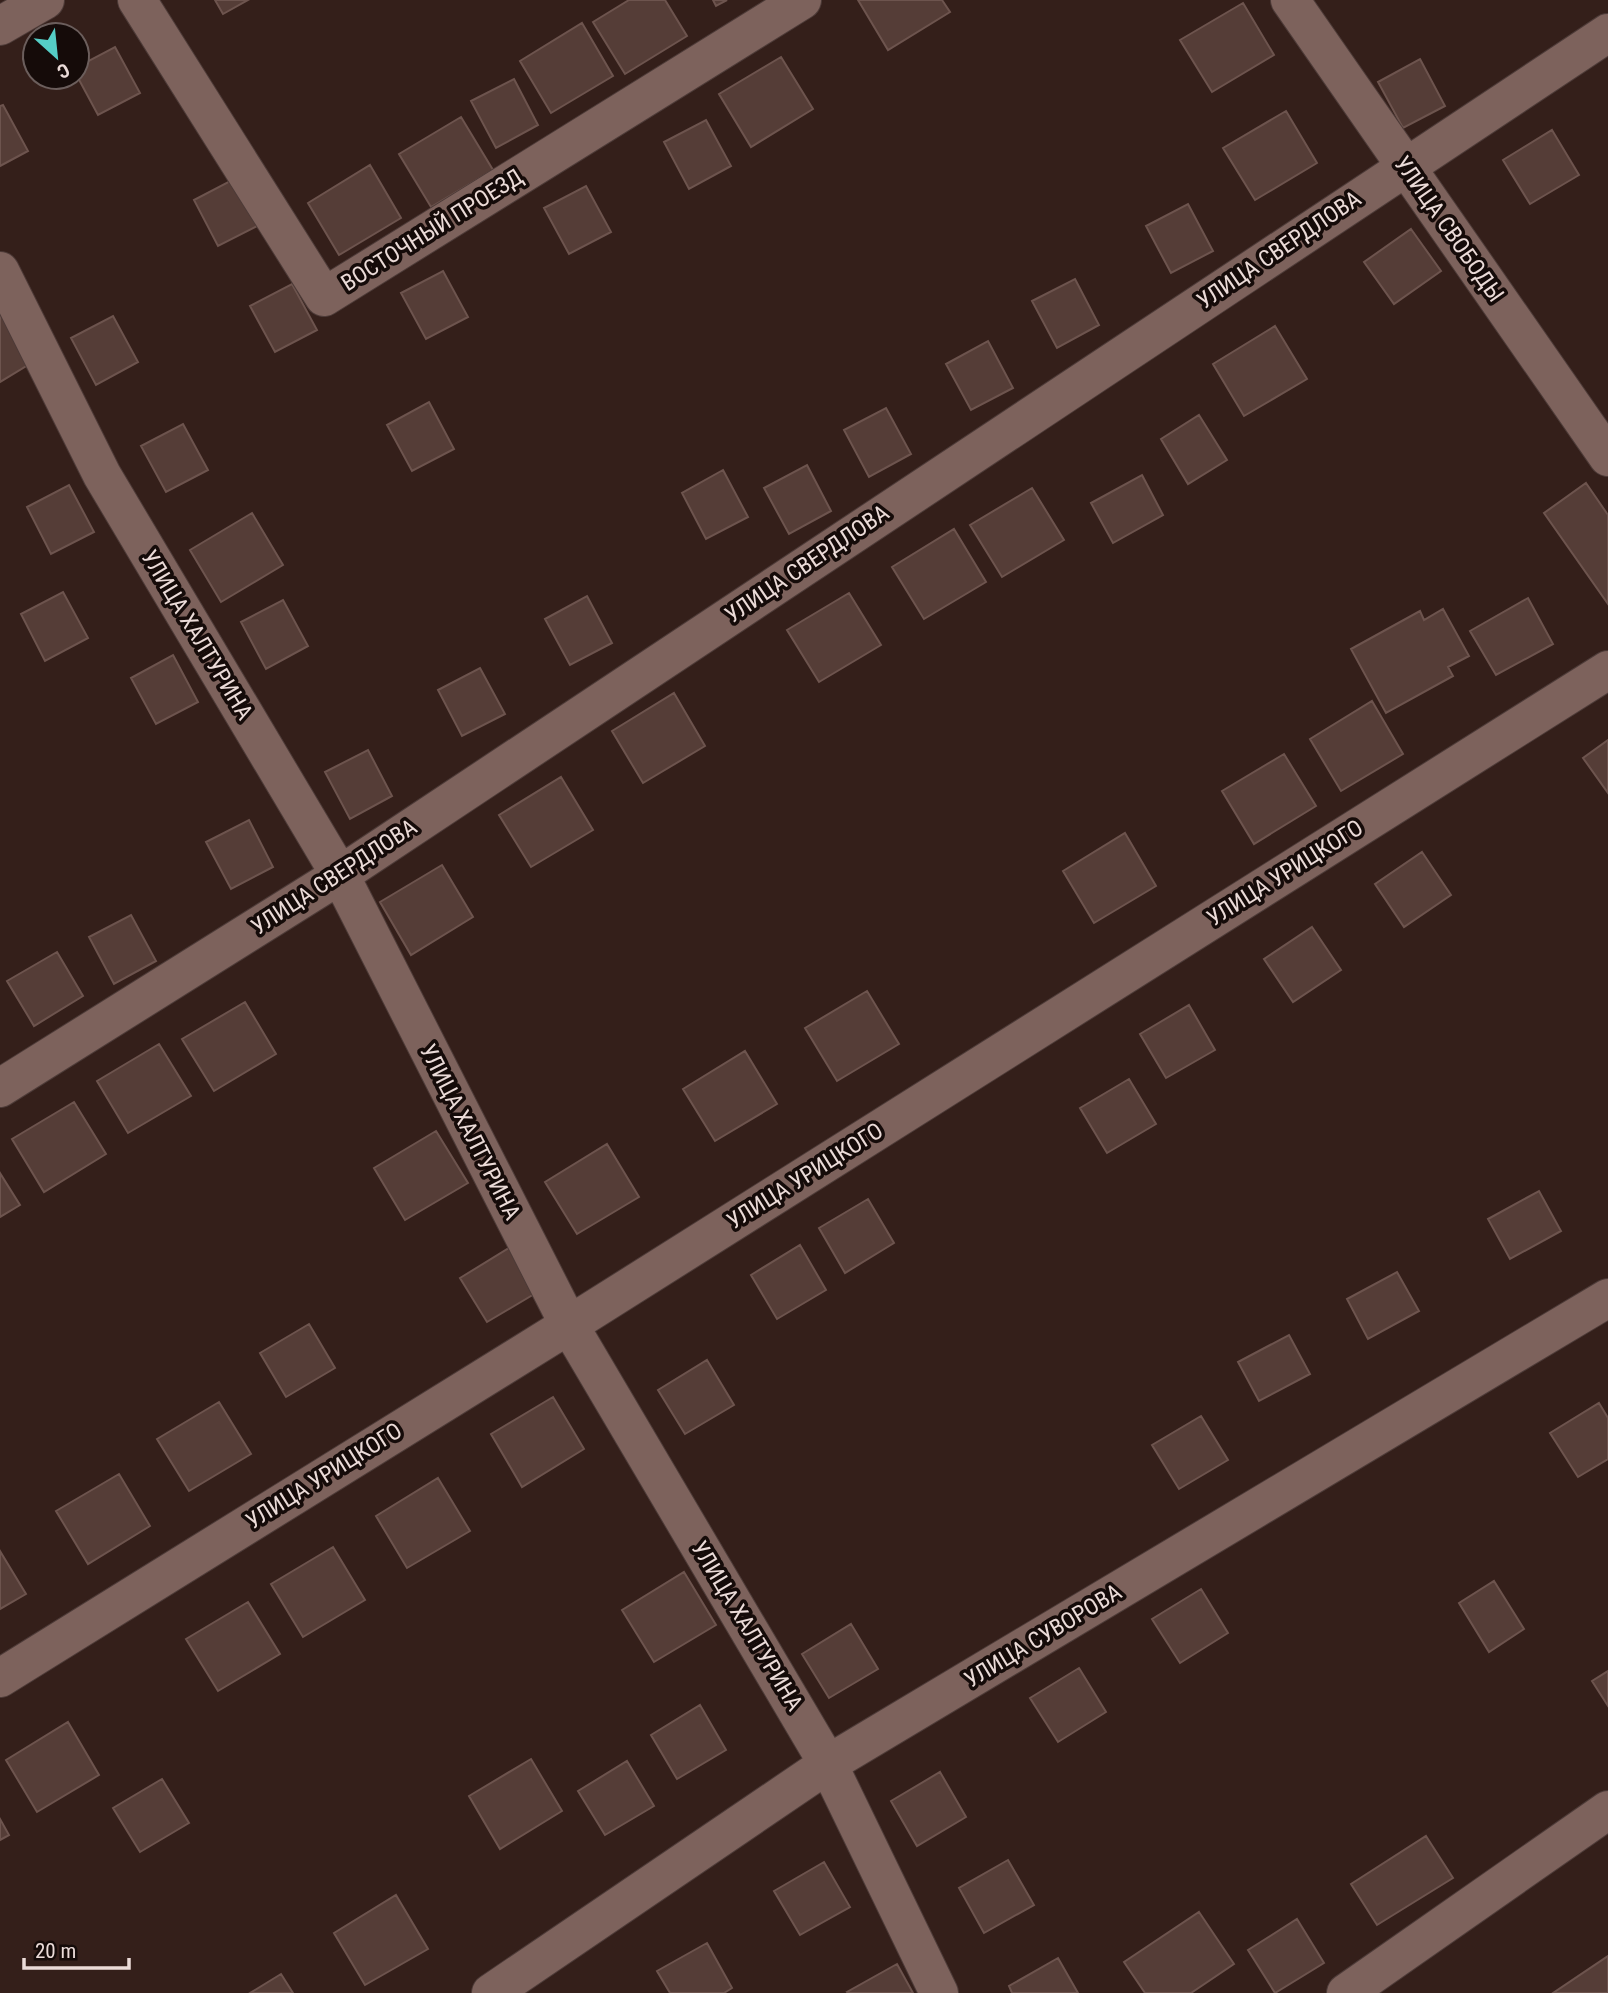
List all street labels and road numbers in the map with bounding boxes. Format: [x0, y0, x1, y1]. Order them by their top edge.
street label: УЛИЦА СВОБОДЫ [1389, 151, 1509, 307]
street label: ВОСТОЧНЫЙ ПРОЕЗД [336, 162, 528, 297]
street label: УЛИЦА СВЕРДЛОВА [1192, 185, 1366, 315]
street label: УЛИЦА СВЕРДЛОВА [720, 499, 894, 629]
street label: УЛИЦА ХАЛТУРИНА [136, 545, 258, 725]
street label: УЛИЦА СВЕРДЛОВА [246, 813, 422, 941]
street label: УЛИЦА УРИЦКОГО [1202, 814, 1368, 932]
street label: УЛИЦА ХАЛТУРИНА [414, 1040, 526, 1224]
street label: УЛИЦА УРИЦКОГО [722, 1117, 888, 1235]
street label: УЛИЦА УРИЦКОГО [241, 1417, 407, 1535]
street label: УЛИЦА ХАЛТУРИНА [686, 1536, 808, 1716]
street label: УЛИЦА СУВОРОВА [960, 1579, 1126, 1693]

